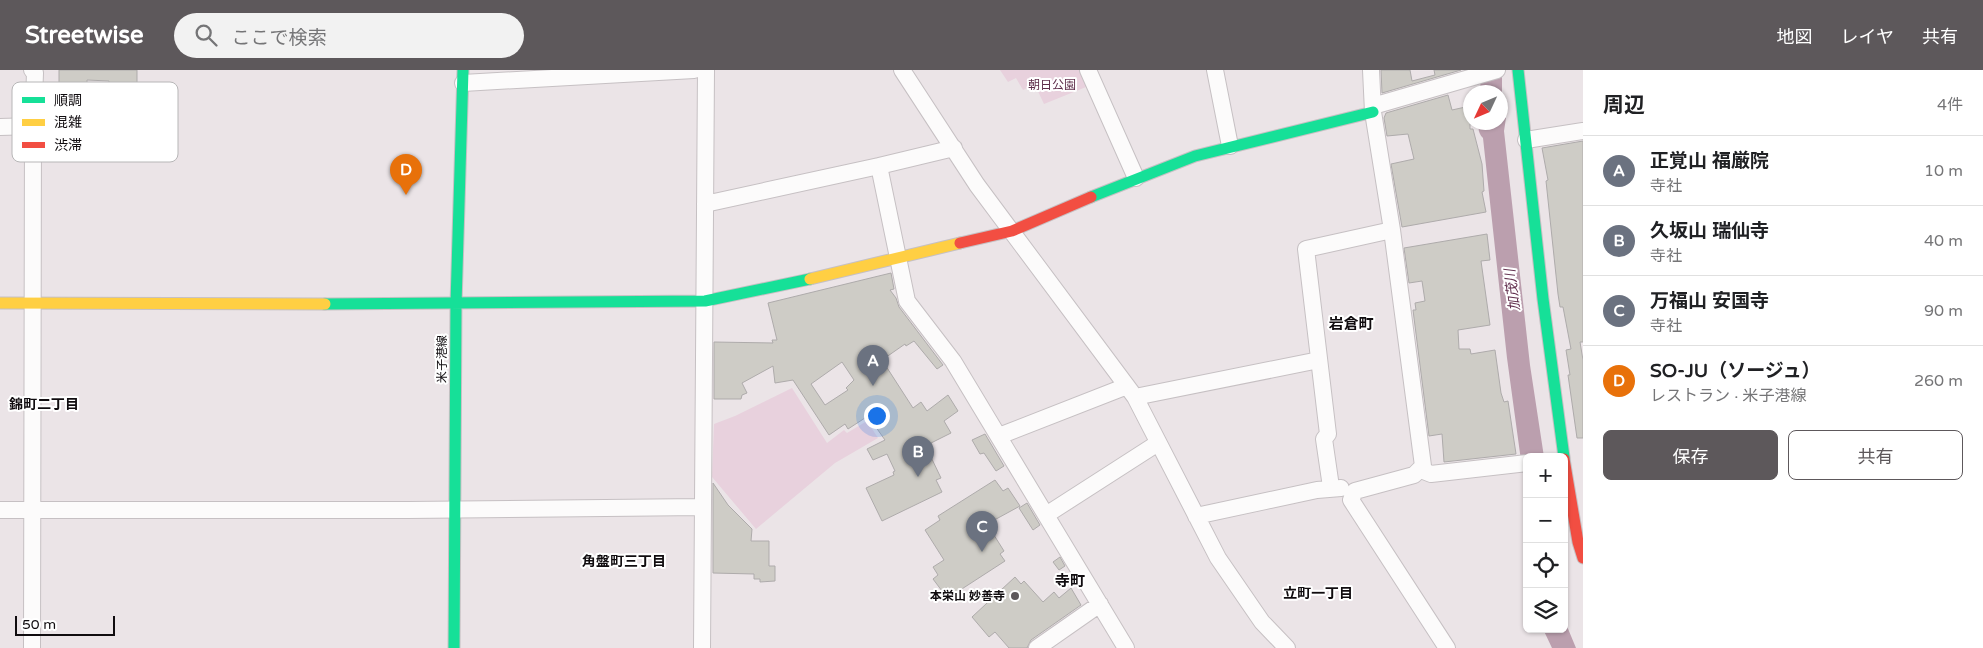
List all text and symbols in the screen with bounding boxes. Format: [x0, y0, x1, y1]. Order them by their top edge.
search box [174, 13, 524, 58]
text: Streetwise [25, 21, 144, 50]
icon: search [192, 21, 220, 49]
text: 地図 [1777, 26, 1813, 48]
text: レイヤ [1841, 26, 1894, 48]
text: 共有 [1922, 26, 1958, 48]
text: ここで検索 [232, 27, 327, 49]
park label: 朝日公園 [1028, 78, 1076, 92]
legend [12, 82, 178, 162]
north arrow [1463, 85, 1508, 130]
text: 順調 [54, 92, 82, 109]
text: 周辺 [1603, 93, 1645, 118]
text: 4件 [1937, 95, 1963, 115]
text: 混雑 [54, 114, 82, 131]
text: 渋滞 [54, 137, 82, 154]
text: 正覚山 福厳院 [1650, 150, 1769, 172]
pin: D [390, 154, 422, 195]
text: A [1613, 161, 1625, 181]
text: 10 m [1924, 161, 1963, 181]
text: 寺社 [1650, 176, 1682, 196]
text: 久坂山 瑞仙寺 [1650, 220, 1769, 242]
text: B [1613, 231, 1625, 251]
text: 40 m [1924, 231, 1963, 251]
text: 寺社 [1650, 246, 1682, 266]
water label: 加茂川 [1501, 266, 1523, 312]
text: 万福山 安国寺 [1650, 290, 1769, 312]
text: C [1613, 301, 1625, 321]
text: 90 m [1924, 301, 1963, 321]
district label: 岩倉町 [1328, 315, 1374, 333]
text: 寺社 [1650, 316, 1682, 336]
street label: 米子港線 [435, 335, 449, 383]
pin: A [857, 345, 889, 386]
text: SO-JU（ソージュ） [1650, 360, 1820, 382]
text: D [1613, 371, 1625, 391]
text: 260 m [1914, 371, 1963, 391]
text: レストラン · 米子港線 [1650, 386, 1806, 406]
district label: 錦町二丁目 [9, 396, 79, 413]
your location [864, 403, 890, 429]
button: 保存 [1603, 430, 1778, 480]
button: 共有 [1788, 430, 1963, 480]
pin: B [902, 436, 934, 477]
map controls [1523, 453, 1568, 633]
button: + [1523, 453, 1568, 498]
button: − [1523, 498, 1568, 543]
pin: C [966, 511, 998, 552]
button: locate [1523, 543, 1568, 588]
district label: 角盤町三丁目 [582, 553, 666, 570]
district label: 寺町 [1055, 572, 1085, 590]
district label: 立町一丁目 [1283, 585, 1353, 602]
button: layers [1523, 588, 1568, 633]
place label: 本栄山 妙善寺 [930, 589, 1005, 603]
marker: 本栄山 妙善寺 [1009, 590, 1021, 602]
scale bar [15, 613, 115, 636]
text: 50 m [22, 616, 56, 633]

